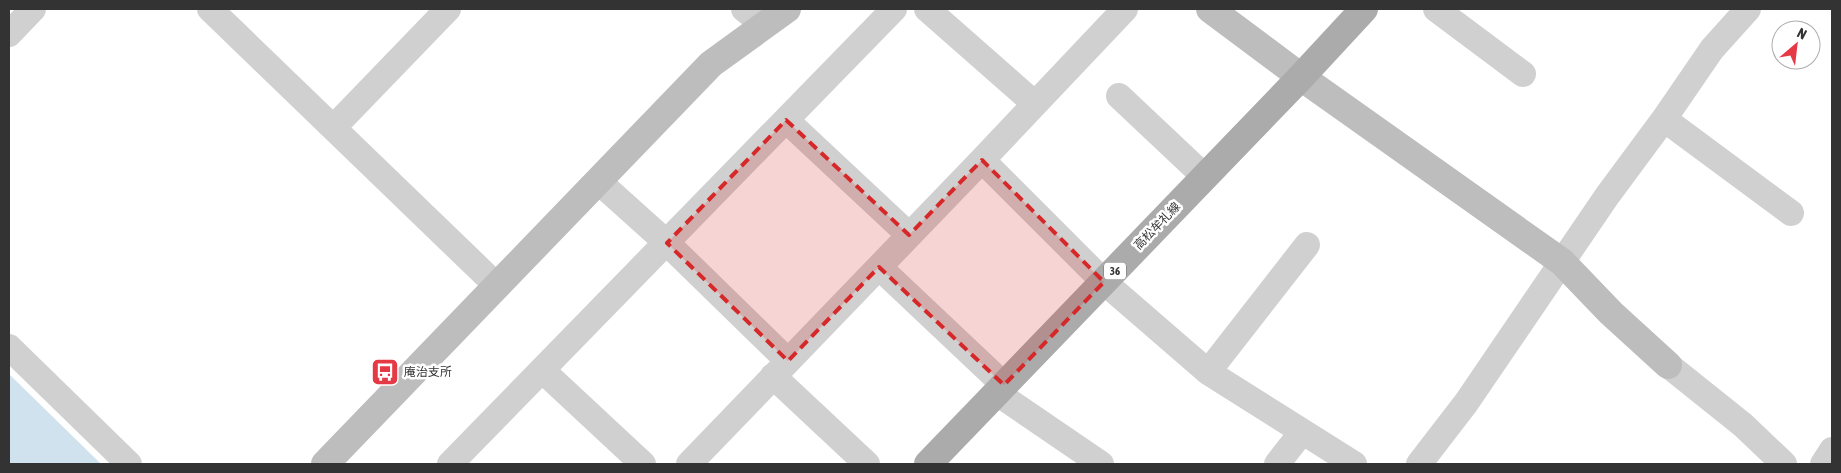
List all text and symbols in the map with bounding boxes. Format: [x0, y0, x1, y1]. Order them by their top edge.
north arrow [1771, 20, 1821, 70]
text: N [1795, 25, 1810, 43]
street label: 高松牟礼線 [1131, 200, 1183, 252]
road number: 36 [1104, 262, 1126, 280]
bus stop icon: 庵治支所 [370, 357, 400, 387]
place label: 庵治支所 [404, 365, 452, 379]

